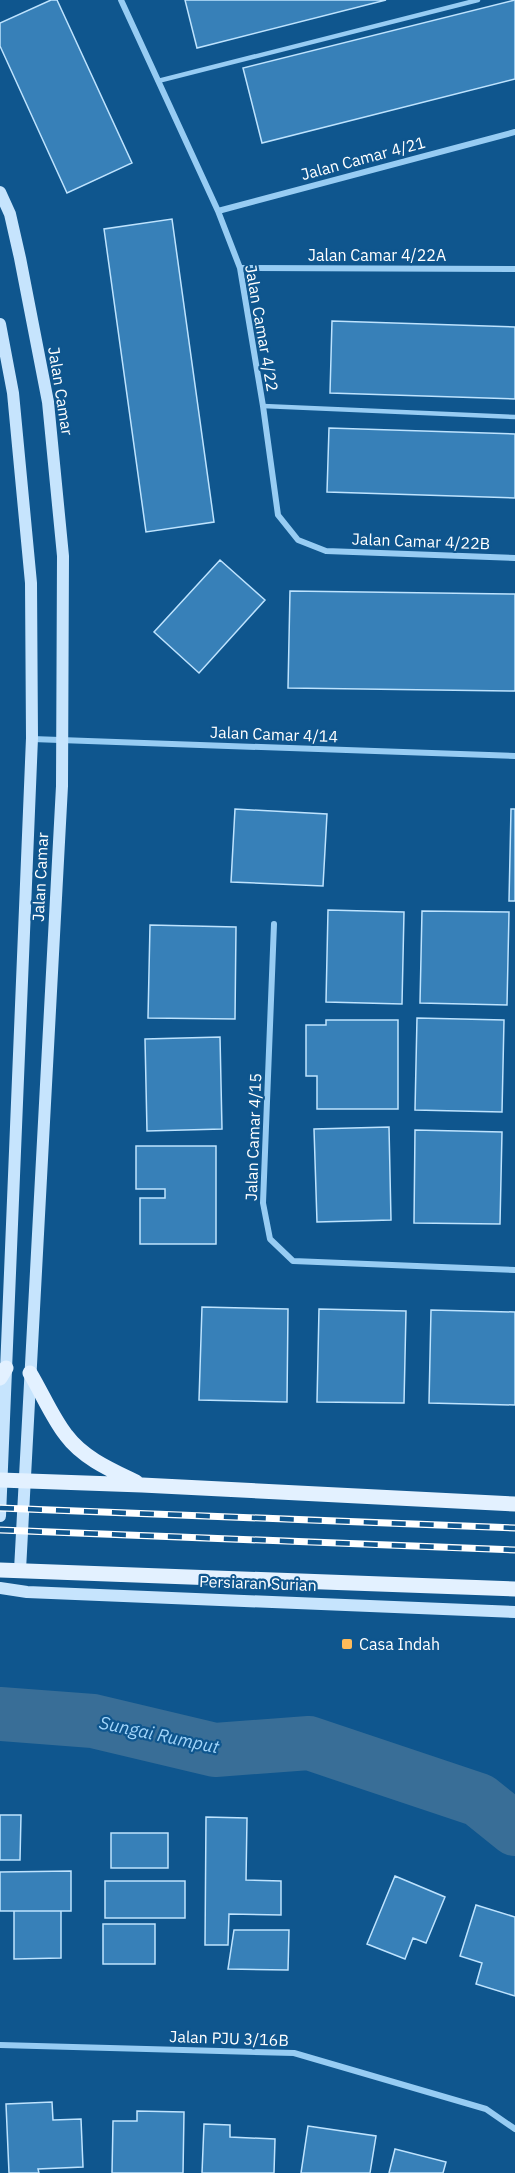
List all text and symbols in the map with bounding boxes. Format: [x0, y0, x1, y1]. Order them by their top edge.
street label: Jalan Camar 4/21 [299, 132, 427, 184]
street label: Jalan Camar 4/22A [308, 245, 446, 265]
street label: Jalan Camar 4/22 [241, 263, 283, 393]
street label: Jalan Camar [44, 345, 78, 437]
street label: Jalan Camar 4/22B [351, 529, 491, 553]
street label: Jalan Camar 4/14 [210, 722, 338, 746]
street label: Jalan Camar [28, 832, 52, 922]
street label: Jalan Camar 4/15 [241, 1073, 265, 1201]
street label: Persiaran Surian [199, 1571, 317, 1595]
place label: Casa Indah [359, 1634, 440, 1654]
marker: Casa Indah [340, 1637, 354, 1651]
water label: Sungai Rumput [97, 1711, 222, 1759]
street label: Jalan PJU 3/16B [169, 2026, 289, 2050]

